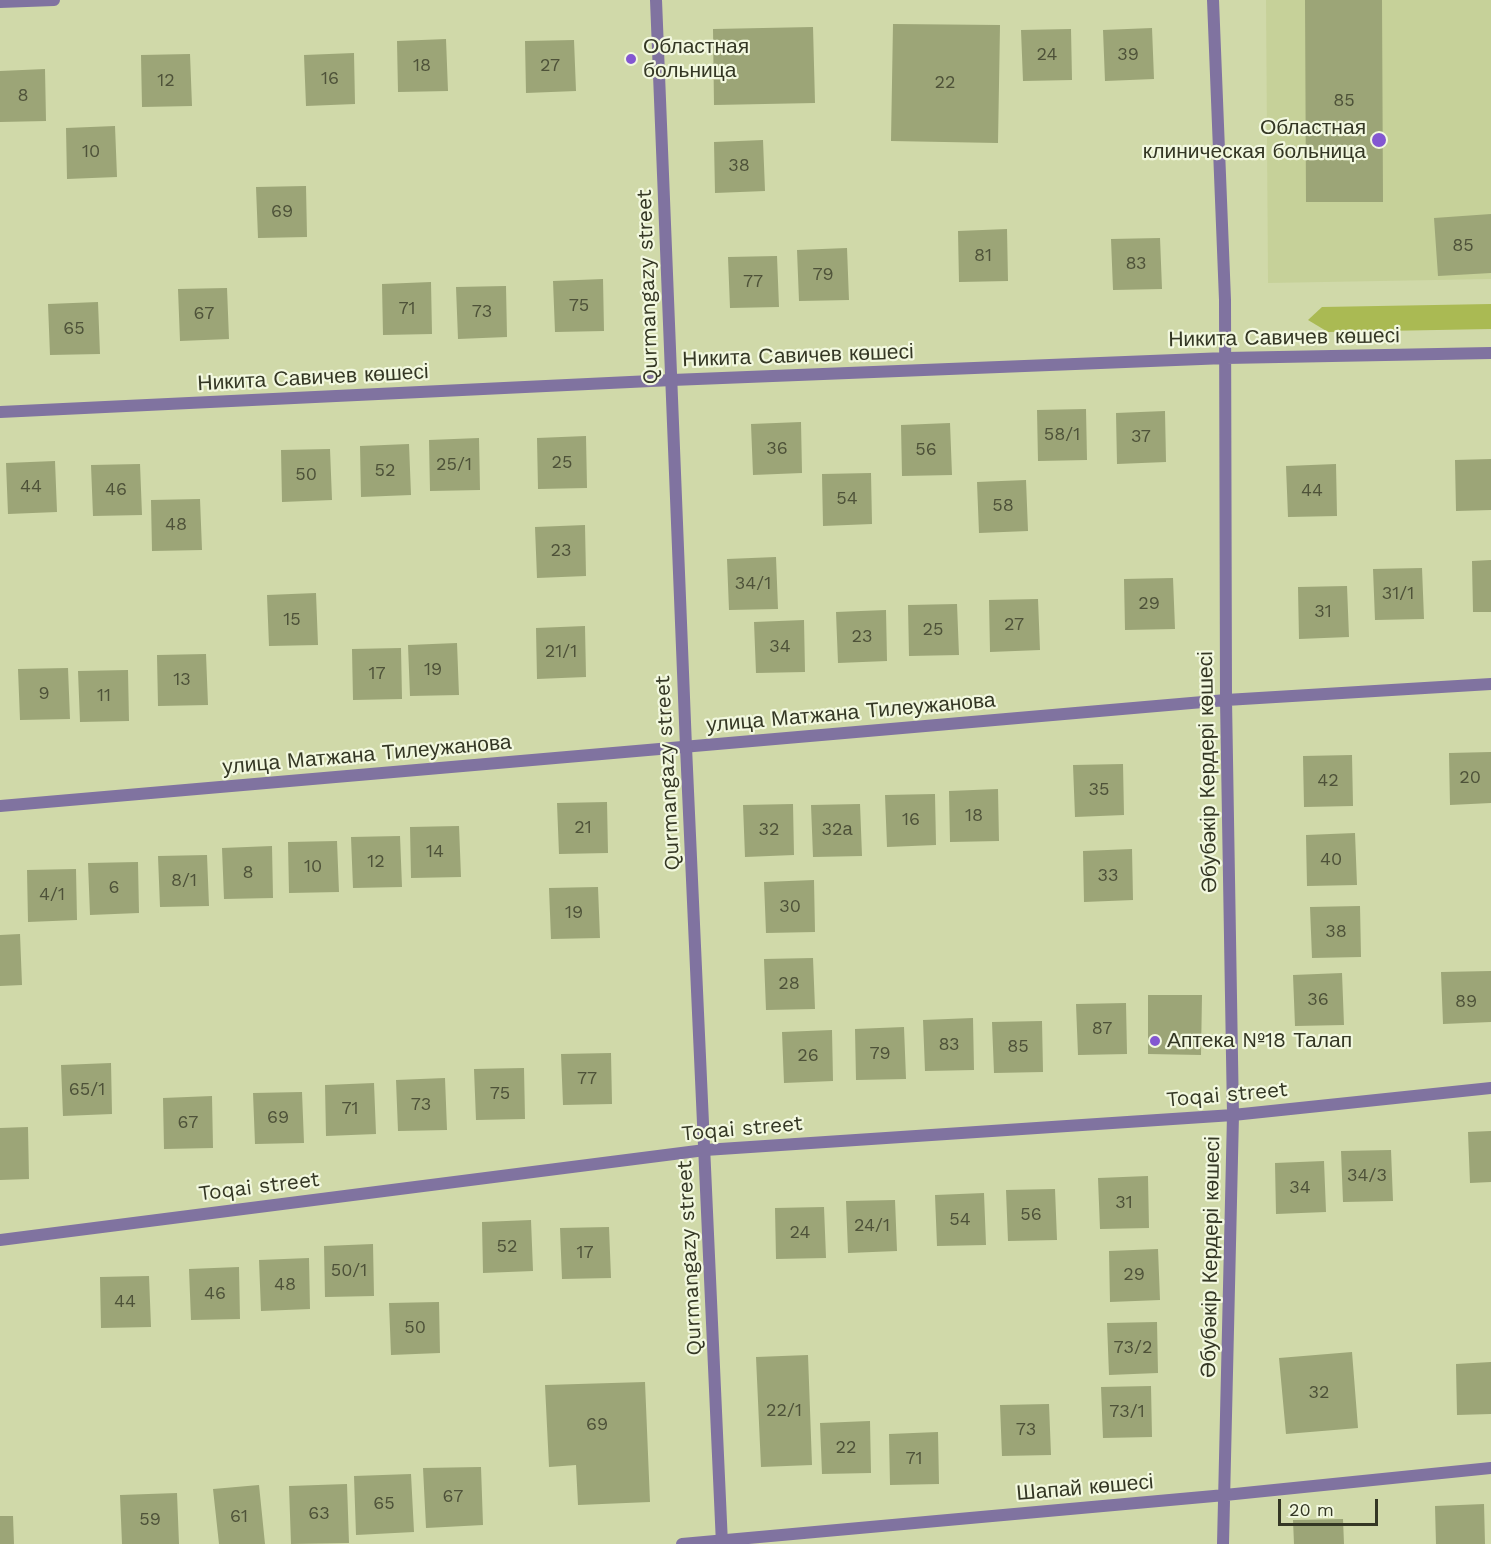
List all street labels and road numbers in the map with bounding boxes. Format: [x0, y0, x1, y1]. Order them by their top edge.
street label: Qurmangazy street [632, 189, 664, 385]
street label: Никита Савичев көшесі [1168, 323, 1400, 353]
street label: Никита Савичев көшесі [682, 339, 914, 373]
street label: Никита Савичев көшесі [197, 359, 429, 397]
street label: Әбубәкір Кердері көшесі [1193, 651, 1223, 893]
street label: Qurmangazy street [650, 675, 686, 871]
street label: улица Матжана Тилеужанова [705, 688, 997, 738]
street label: улица Матжана Тилеужанова [221, 730, 513, 780]
street label: Toqai street [1165, 1077, 1289, 1113]
street label: Toqai street [680, 1111, 804, 1147]
street label: Әбубәкір Кердері көшесі [1196, 1136, 1226, 1378]
street label: Qurmangazy street [672, 1160, 708, 1356]
street label: Toqai street [197, 1167, 321, 1207]
street label: Шапай көшесі [1015, 1469, 1155, 1507]

